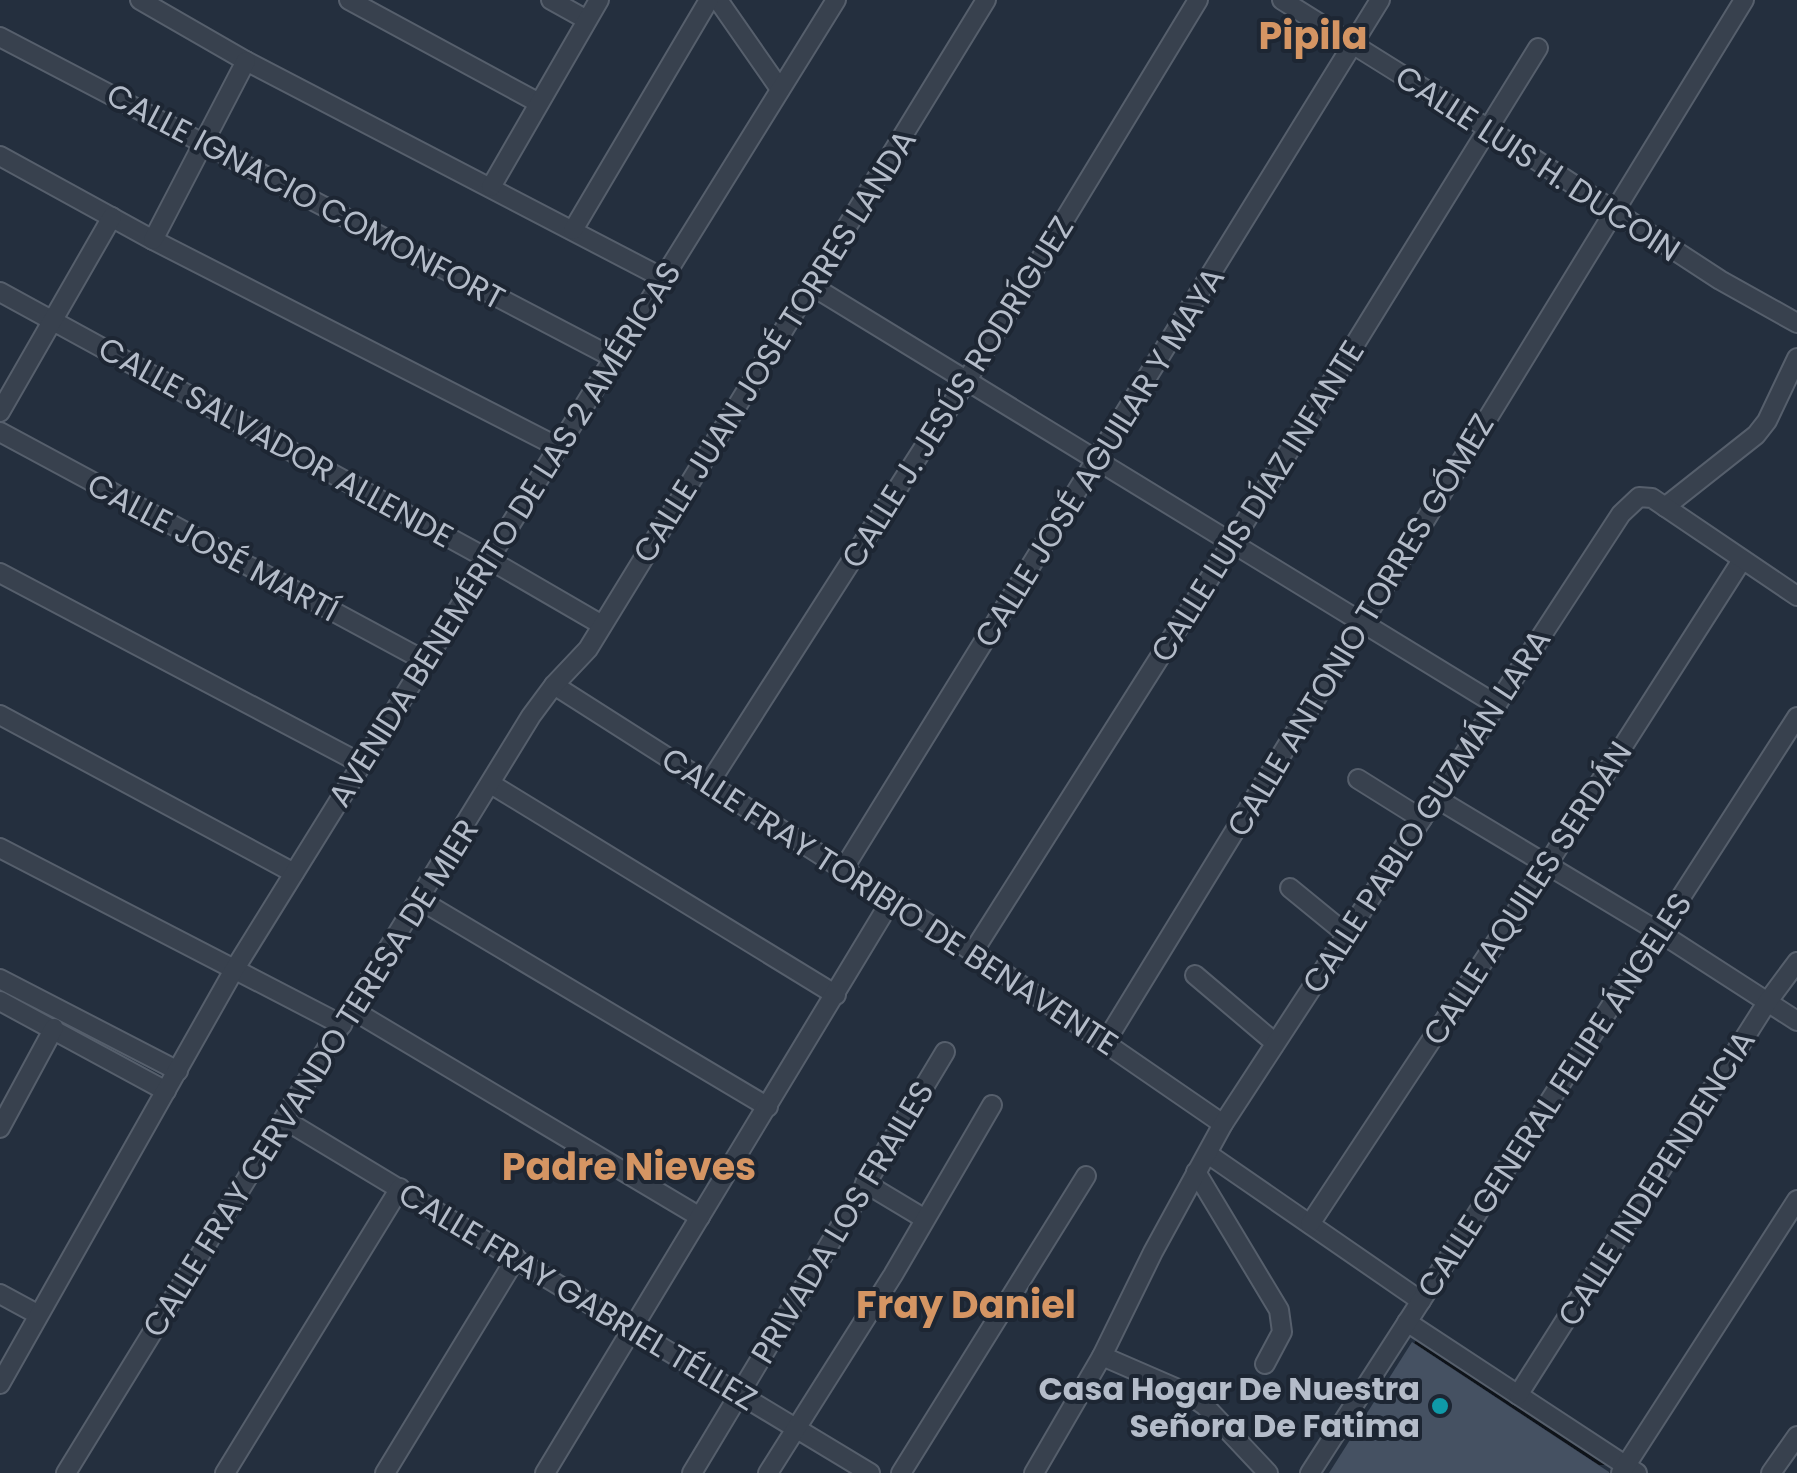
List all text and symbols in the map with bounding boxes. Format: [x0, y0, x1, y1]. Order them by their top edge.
district label: Pipila [1259, 9, 1367, 62]
street label: CALLE LUIS H. DUCOIN [1387, 54, 1689, 272]
street label: CALLE IGNACIO COMONFORT [99, 72, 513, 320]
street label: CALLE JUAN JOSÉ TORRES LANDA [622, 121, 926, 571]
street label: CALLE J. JESÚS RODRÍGUEZ [830, 208, 1084, 576]
street label: AVENIDA BENEMÉRITO DE LAS 2 AMÉRICAS [317, 253, 691, 815]
street label: CALLE JOSÉ AGUILAR Y MAYA [963, 258, 1235, 656]
street label: CALLE SALVADOR ALLENDE [91, 326, 461, 558]
street label: CALLE LUIS DÍAZ INFANTE [1139, 331, 1375, 671]
street label: CALLE ANTONIO TORRES GÓMEZ [1216, 405, 1504, 845]
street label: CALLE JOSÉ MARTÍ [79, 462, 347, 632]
street label: CALLE PABLO GUZMÁN LARA [1291, 620, 1561, 1002]
street label: CALLE AQUILES SERDÁN [1412, 732, 1642, 1054]
street label: CALLE FRAY TORIBIO DE BENAVENTE [653, 736, 1127, 1066]
street label: CALLE FRAY CERVANDO TERESA DE MIER [131, 810, 489, 1346]
street label: CALLE GENERAL FELIPE ÁNGELES [1406, 884, 1702, 1306]
street label: CALLE INDEPENDENCIA [1546, 1021, 1766, 1335]
street label: PRIVADA LOS FRAILES [740, 1072, 944, 1372]
district label: Padre Nieves [502, 1140, 756, 1193]
street label: CALLE FRAY GABRIEL TÉLLEZ [390, 1171, 766, 1421]
district label: Fray Daniel [856, 1278, 1076, 1331]
place label: Casa Hogar De Nuestra Señora De Fatima [1038, 1366, 1420, 1448]
marker: Casa Hogar De Nuestra Señora De Fatima [1429, 1395, 1451, 1417]

